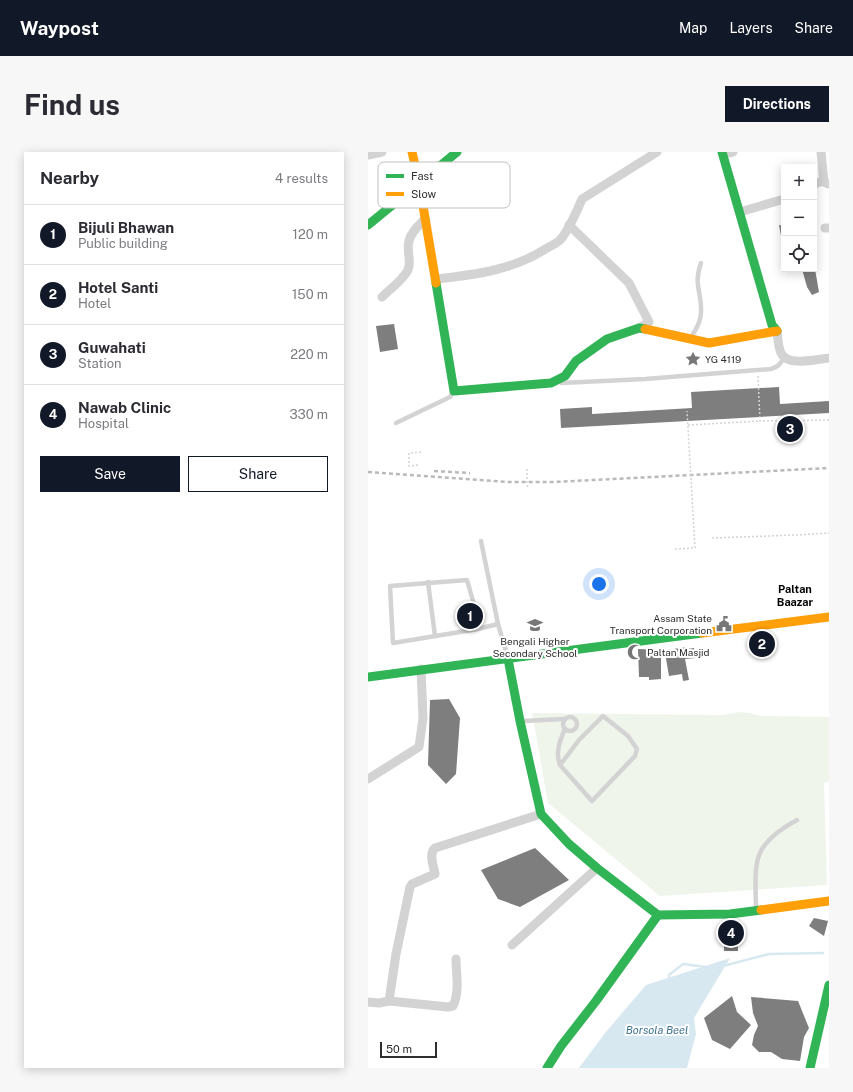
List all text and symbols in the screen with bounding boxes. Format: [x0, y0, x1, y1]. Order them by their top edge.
text: Waypost [20, 17, 99, 39]
text: Map [679, 20, 707, 36]
text: Layers [729, 20, 773, 36]
text: Share [795, 20, 833, 36]
button: Directions [725, 86, 829, 122]
text: Find us [24, 88, 120, 121]
legend [378, 162, 510, 208]
map controls [781, 164, 817, 272]
button: + [781, 164, 817, 200]
text: Nearby [40, 168, 99, 188]
text: Fast [411, 170, 433, 182]
text: 4 results [275, 171, 328, 186]
text: Slow [411, 188, 437, 200]
button: − [781, 200, 817, 236]
text: Bijuli Bhawan [78, 219, 174, 236]
text: 1 [50, 227, 56, 242]
text: 120 m [293, 227, 328, 242]
text: Public building [78, 236, 168, 251]
button: locate [781, 236, 817, 272]
text: Hotel Santi [78, 279, 158, 296]
text: 2 [49, 287, 57, 302]
text: 150 m [292, 287, 328, 302]
text: Hotel [78, 296, 111, 311]
text: Guwahati [78, 339, 146, 356]
text: 3 [49, 347, 57, 362]
text: 220 m [290, 347, 328, 362]
place icon: YG 4119 [684, 350, 702, 368]
place label: YG 4119 [705, 353, 741, 365]
text: Station [78, 356, 122, 371]
text: Nawab Clinic [78, 399, 171, 416]
text: 4 [49, 407, 57, 422]
text: 330 m [289, 407, 328, 422]
pin: 3 [777, 414, 803, 444]
text: Hospital [78, 416, 129, 431]
button: Save [40, 456, 180, 492]
button: Share [188, 456, 328, 492]
your location [589, 574, 609, 594]
district label: Paltan Baazar [777, 583, 814, 608]
pin: 1 [457, 601, 483, 631]
place label: Assam State Transport Corporation [610, 612, 712, 636]
public building icon: Assam State Transport Corporation [715, 615, 733, 633]
school or university icon: Bengali Higher Secondary School [526, 616, 544, 634]
pin: 2 [749, 629, 775, 659]
place label: Bengali Higher Secondary School [493, 635, 577, 659]
mosque icon: Paltan Masjid [626, 643, 644, 661]
place label: Paltan Masjid [647, 646, 710, 658]
pin: 4 [718, 918, 744, 948]
water label: Borsola Beel [626, 1024, 688, 1036]
scale bar [380, 1040, 437, 1059]
text: 50 m [386, 1043, 412, 1055]

